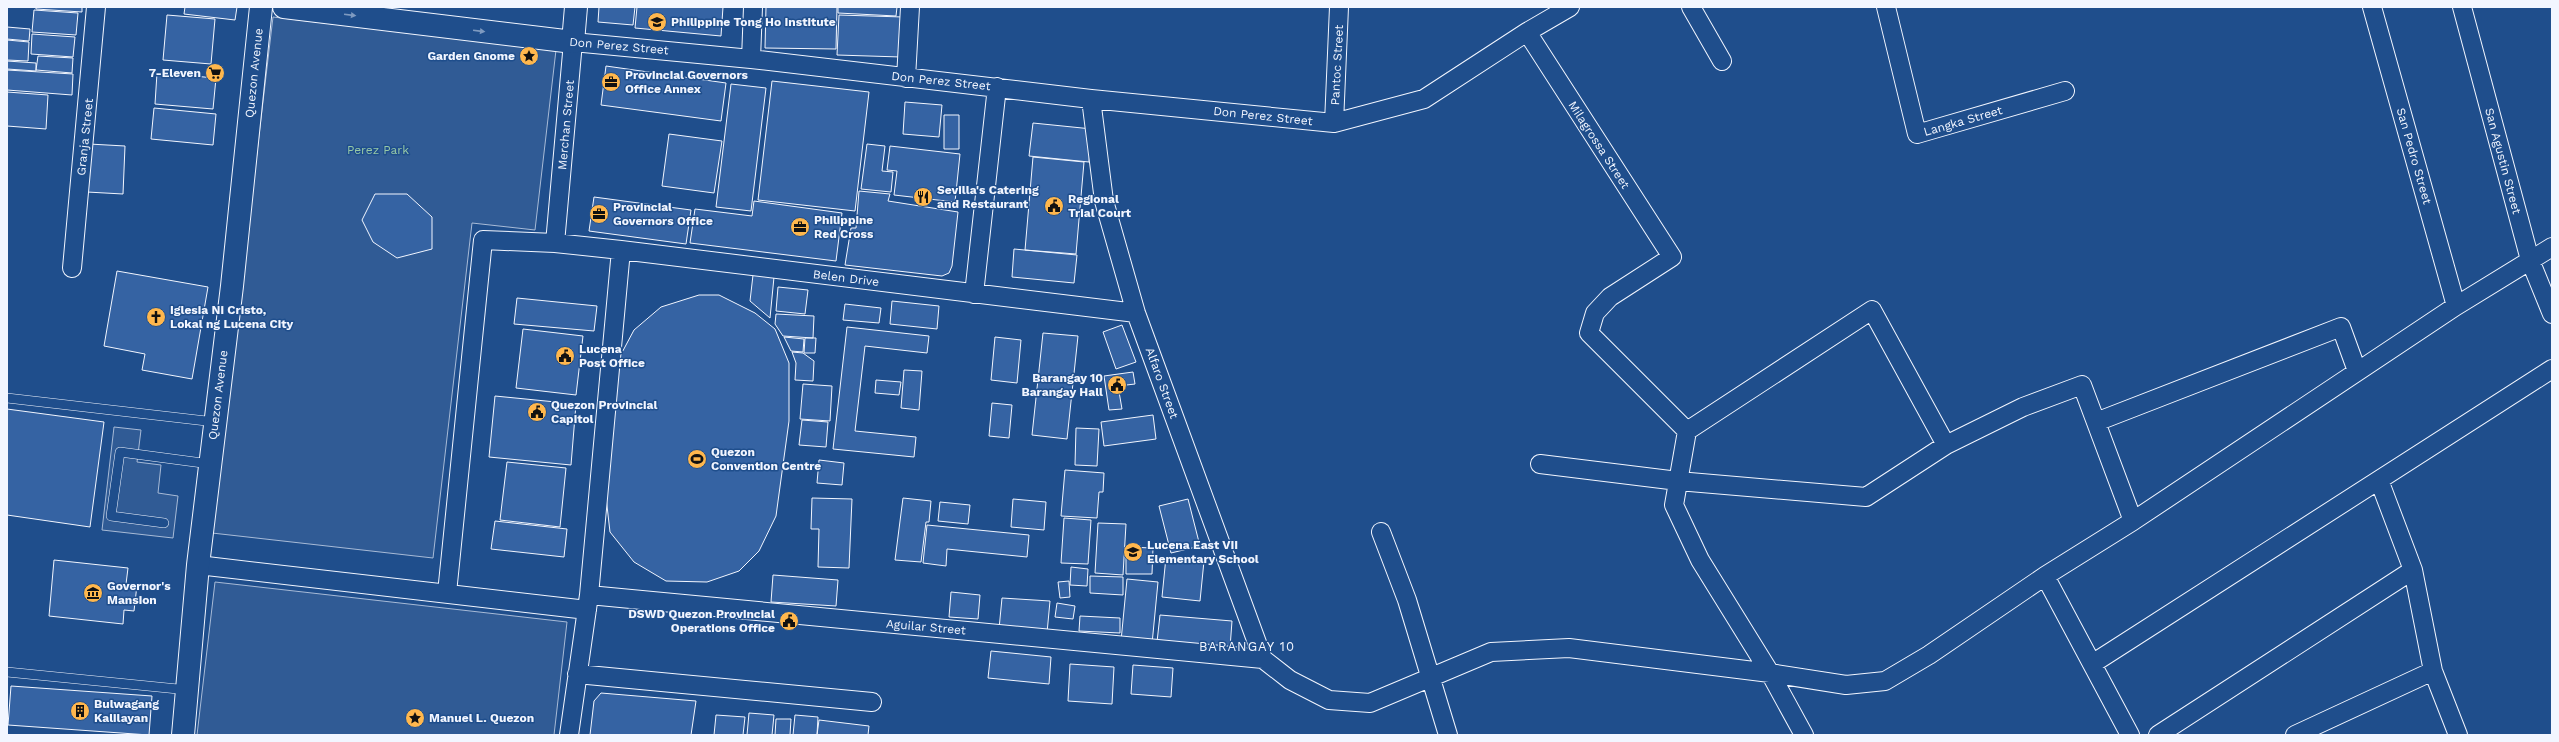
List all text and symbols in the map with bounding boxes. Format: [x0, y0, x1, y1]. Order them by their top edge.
school or university icon: Philippine Tong Ho Institute [646, 11, 668, 33]
one-way arrow [344, 12, 356, 18]
place label: Philippine Tong Ho Institute [671, 15, 836, 29]
street label: Pantoc Street [1328, 24, 1346, 106]
street label: Quezon Avenue [242, 27, 266, 119]
one-way arrow [473, 28, 485, 34]
street label: Don Perez Street [569, 35, 669, 57]
place icon: Garden Gnome [518, 45, 540, 67]
place label: Garden Gnome [427, 49, 515, 63]
supermarket icon: 7-Eleven [204, 62, 226, 84]
place label: 7-Eleven [149, 66, 201, 80]
place label: Provincial Governors Office Annex [625, 68, 748, 96]
street label: Don Perez Street [891, 69, 991, 93]
office icon: Provincial Governors Office Annex [600, 71, 622, 93]
street label: Merchan Street [555, 79, 577, 171]
street label: Granja Street [74, 98, 96, 176]
street label: Milagrossa Street [1565, 99, 1633, 191]
street label: Langka Street [1922, 103, 2004, 139]
street label: Don Perez Street [1213, 104, 1313, 128]
street label: San Pedro Street [2394, 106, 2434, 206]
street label: San Agustin Street [2482, 106, 2524, 216]
park label: Perez Park [347, 143, 409, 157]
place label: Sevilla's Catering and Restaurant [937, 183, 1039, 211]
restaurant icon: Sevilla's Catering and Restaurant [912, 186, 934, 208]
place label: Regional Trial Court [1068, 192, 1132, 220]
public building icon: Regional Trial Court [1043, 195, 1065, 217]
place label: Provincial Governors Office [613, 200, 713, 228]
office icon: Provincial Governors Office [588, 203, 610, 225]
place label: Philippine Red Cross [814, 213, 874, 241]
office icon: Philippine Red Cross [789, 216, 811, 238]
street label: Belen Drive [812, 267, 880, 289]
place label: Iglesia Ni Cristo, Lokal ng Lucena City [170, 303, 293, 331]
church icon: Iglesia Ni Cristo, Lokal ng Lucena City [145, 306, 167, 328]
place label: Lucena Post Office [579, 342, 645, 370]
public building icon: Lucena Post Office [554, 345, 576, 367]
street label: Alfaro Street [1143, 345, 1181, 421]
street label: Quezon Avenue [206, 349, 230, 441]
place label: Barangay 10 Barangay Hall [1021, 371, 1103, 399]
public building icon: Barangay 10 Barangay Hall [1106, 374, 1128, 396]
place label: Quezon Provincial Capitol [551, 398, 658, 426]
public building icon: Quezon Provincial Capitol [526, 401, 548, 423]
place label: Quezon Convention Centre [711, 445, 821, 473]
sports icon: Quezon Convention Centre [686, 448, 708, 470]
place label: Lucena East VII Elementary School [1147, 538, 1259, 566]
school or university icon: Lucena East VII Elementary School [1122, 541, 1144, 563]
place label: Governor's Mansion [107, 579, 171, 607]
museum icon: Governor's Mansion [82, 582, 104, 604]
place label: DSWD Quezon Provincial Operations Office [628, 607, 775, 635]
public building icon: DSWD Quezon Provincial Operations Office [778, 610, 800, 632]
street label: Aguilar Street [885, 617, 967, 637]
district label: BARANGAY 10 [1199, 639, 1295, 654]
place label: Bulwagang Kalilayan [94, 697, 159, 725]
building icon: Bulwagang Kalilayan [69, 700, 91, 722]
place icon: Manuel L. Quezon [404, 707, 426, 729]
place label: Manuel L. Quezon [429, 711, 534, 725]

